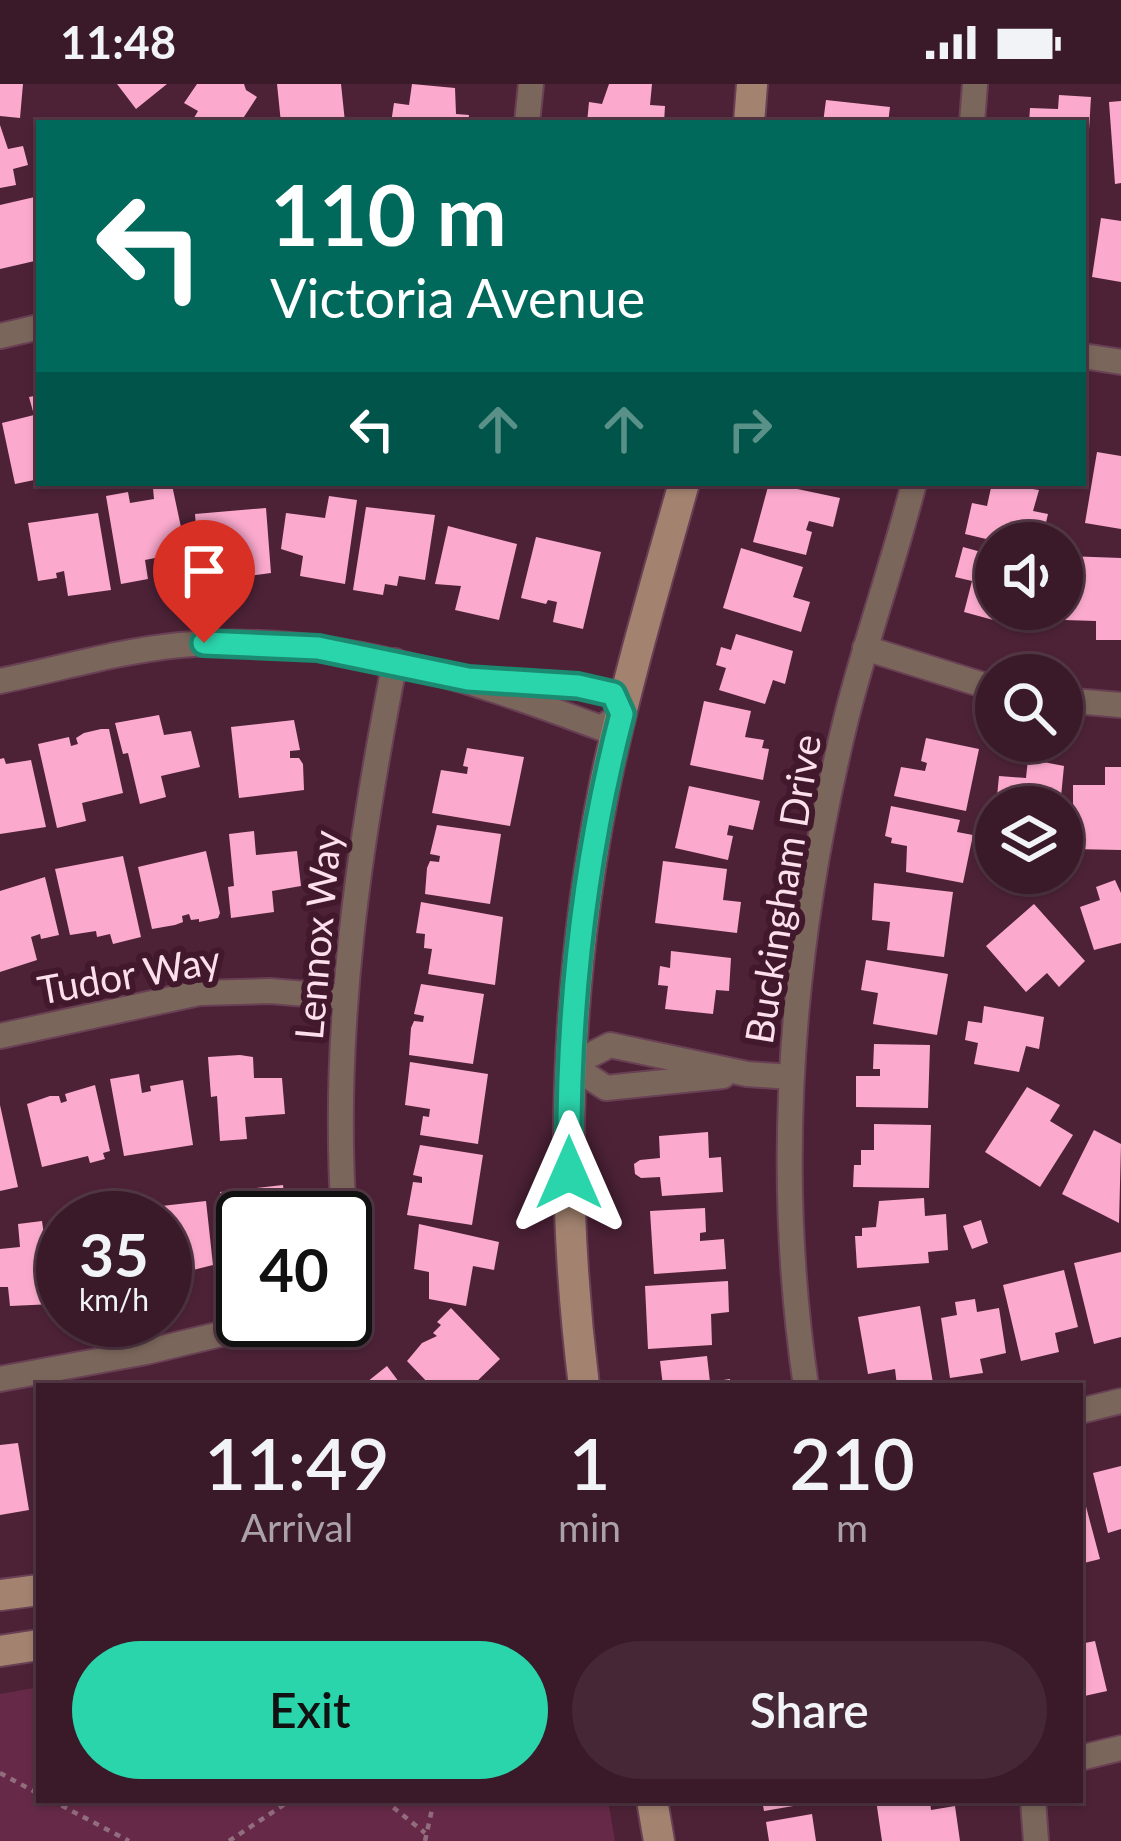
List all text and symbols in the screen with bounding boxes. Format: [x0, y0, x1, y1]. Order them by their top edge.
text: 11:48 [60, 15, 176, 69]
text: 110 m [270, 163, 507, 264]
icon: left [72, 168, 228, 324]
text: Victoria Avenue [270, 265, 645, 330]
icon: left [339, 396, 405, 462]
icon: ahead [465, 396, 531, 462]
icon: ahead [591, 396, 657, 462]
icon: right [717, 396, 783, 462]
pin [153, 520, 255, 643]
map controls [975, 522, 1083, 894]
button: sound [975, 522, 1083, 630]
icon: arrive [171, 538, 237, 604]
button: search [975, 654, 1083, 762]
street label: Buckingham Drive [735, 731, 829, 1047]
button: layers [975, 786, 1083, 894]
street label: Lennox Way [285, 828, 349, 1042]
street label: Tudor Way [34, 935, 224, 1013]
position arrow [506, 1110, 632, 1236]
speed limit sign: 40 [216, 1191, 372, 1347]
text: 35 [79, 1218, 149, 1290]
text: km/h [79, 1281, 149, 1317]
text: 11:49 [204, 1419, 390, 1505]
text: 1 [569, 1419, 610, 1505]
text: 210 [789, 1419, 915, 1505]
text: Arrival [241, 1504, 353, 1550]
text: min [558, 1504, 621, 1550]
text: m [836, 1504, 868, 1550]
button: Exit [72, 1641, 548, 1779]
button: Share [572, 1641, 1047, 1779]

